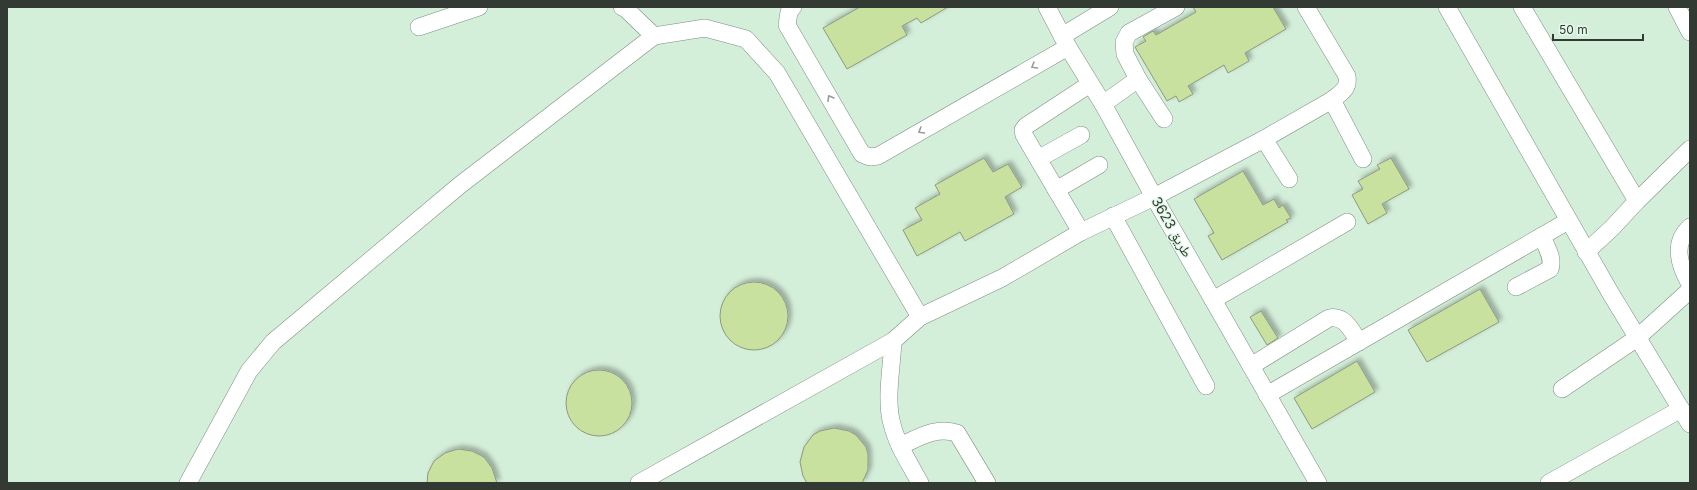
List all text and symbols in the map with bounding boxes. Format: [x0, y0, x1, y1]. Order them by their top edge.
scale bar [1553, 16, 1643, 42]
text: 50 m [1559, 22, 1588, 37]
one-way arrow [1031, 62, 1038, 69]
one-way arrow [828, 95, 835, 102]
one-way arrow [918, 126, 925, 133]
street label: طريق 3623 [1147, 193, 1197, 261]

